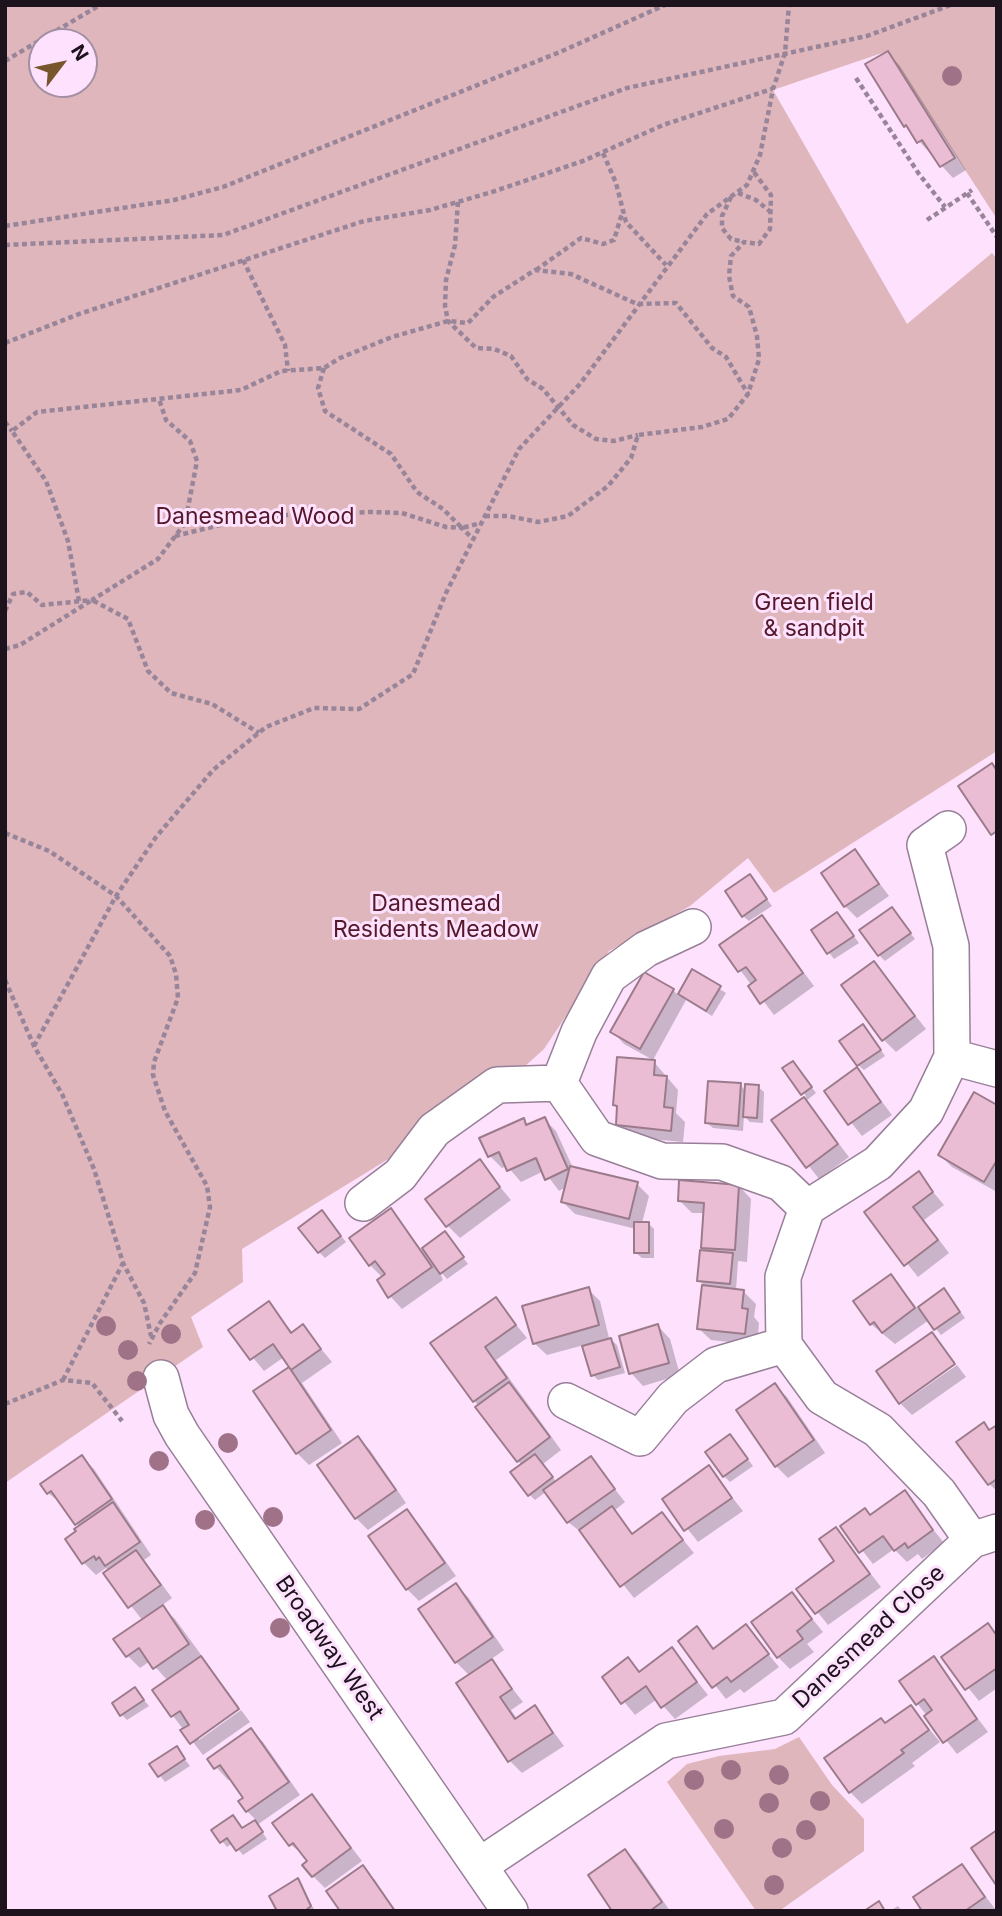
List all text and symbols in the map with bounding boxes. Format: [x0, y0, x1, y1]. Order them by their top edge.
north arrow [28, 28, 98, 98]
text: N [66, 40, 93, 65]
park label: Danesmead Wood [155, 503, 355, 531]
park label: Green field & sandpit [754, 589, 874, 643]
park label: Danesmead Residents Meadow [333, 890, 539, 944]
street label: Danesmead Close [787, 1560, 951, 1714]
street label: Broadway West [269, 1571, 389, 1725]

